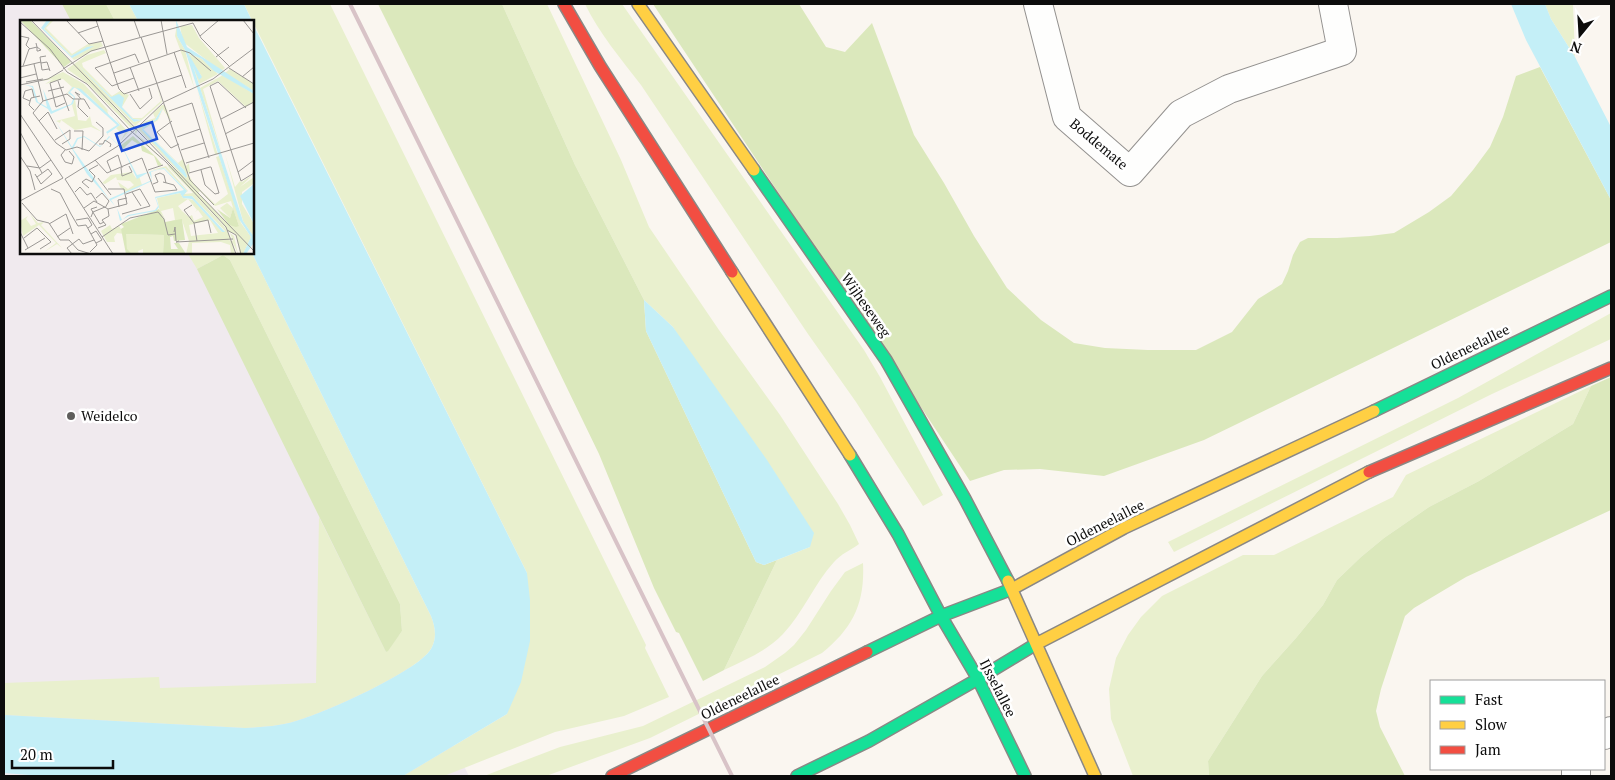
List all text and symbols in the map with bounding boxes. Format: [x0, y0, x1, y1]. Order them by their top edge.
north arrow [1555, 10, 1605, 60]
inset map [20, 20, 254, 254]
text: N [1567, 37, 1584, 59]
street label: Boddemate [1066, 114, 1132, 173]
street label: Wijheseweg [837, 269, 896, 341]
street label: Oldeneelallee [1427, 319, 1512, 374]
place label: Weidelco [81, 406, 138, 425]
marker: Weidelco [65, 410, 77, 422]
street label: Oldeneelallee [1062, 495, 1147, 550]
street label: IJsselallee [976, 656, 1021, 720]
street label: Oldeneelallee [697, 669, 782, 724]
legend [1430, 680, 1605, 770]
text: Fast [1475, 689, 1503, 709]
text: Slow [1475, 714, 1508, 734]
scale bar [12, 738, 114, 770]
text: Jam [1475, 739, 1501, 759]
text: 20 m [20, 744, 53, 764]

